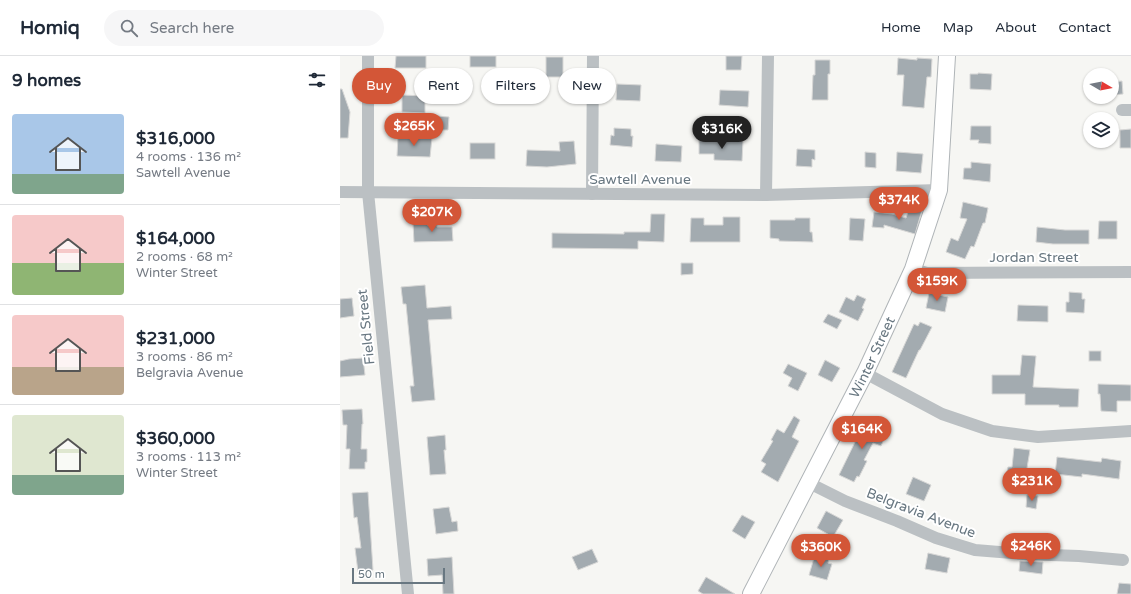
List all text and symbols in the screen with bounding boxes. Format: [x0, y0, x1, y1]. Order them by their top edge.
search box [104, 10, 384, 46]
text: Homiq [20, 17, 80, 39]
icon: search [118, 17, 140, 39]
text: Search here [150, 19, 234, 37]
text: Home [881, 19, 921, 36]
text: Map [943, 19, 973, 36]
text: About [995, 19, 1037, 36]
text: Contact [1059, 19, 1111, 36]
chip: Buy [352, 68, 406, 104]
chip: Rent [414, 68, 473, 104]
chip: Filters [481, 68, 550, 104]
chip: New [558, 68, 616, 104]
north arrow [1083, 68, 1119, 104]
map controls [1083, 68, 1119, 148]
icon: filters [306, 69, 328, 91]
text: 9 homes [12, 70, 81, 91]
button: layers [1083, 112, 1119, 148]
pin: $265K [386, 113, 442, 147]
pin: $316K [694, 116, 750, 150]
text: $265K [393, 118, 435, 134]
text: $316K [701, 121, 743, 137]
text: $316,000 [136, 128, 215, 149]
icon: home [44, 130, 92, 178]
text: 4 rooms · 136 m² [136, 149, 241, 165]
text: Sawtell Avenue [136, 165, 230, 181]
street label: Sawtell Avenue [589, 171, 691, 188]
pin: $374K [871, 187, 927, 221]
text: $374K [878, 192, 920, 208]
pin: $207K [404, 199, 460, 233]
text: $207K [411, 204, 453, 220]
text: $164,000 [136, 228, 215, 249]
icon: home [44, 231, 92, 279]
text: 2 rooms · 68 m² [136, 249, 233, 265]
street label: Jordan Street [989, 249, 1079, 266]
text: Winter Street [136, 265, 218, 281]
pin: $159K [909, 268, 965, 302]
text: $159K [916, 273, 958, 289]
street label: Field Street [354, 288, 378, 366]
street label: Winter Street [845, 313, 899, 401]
text: $231,000 [136, 328, 215, 349]
icon: home [44, 331, 92, 379]
text: 3 rooms · 86 m² [136, 349, 233, 365]
text: Belgravia Avenue [136, 365, 243, 381]
pin: $164K [834, 416, 890, 450]
text: $164K [841, 421, 883, 437]
text: $360,000 [136, 428, 215, 449]
icon: home [44, 431, 92, 479]
text: 3 rooms · 113 m² [136, 449, 241, 465]
text: Winter Street [136, 465, 218, 481]
pin: $231K [1004, 468, 1060, 502]
text: $231K [1011, 473, 1053, 489]
street label: Belgravia Avenue [864, 484, 978, 542]
pin: $246K [1003, 533, 1059, 567]
pin: $360K [793, 534, 849, 568]
text: $246K [1010, 538, 1052, 554]
text: $360K [800, 539, 842, 555]
scale bar [352, 566, 445, 585]
text: 50 m [358, 568, 385, 581]

